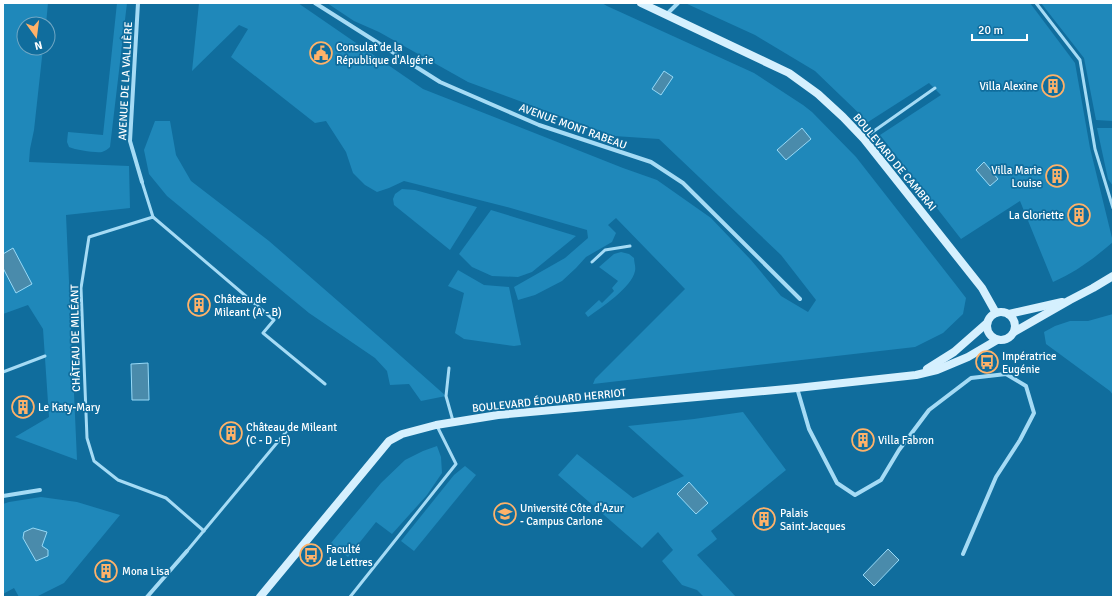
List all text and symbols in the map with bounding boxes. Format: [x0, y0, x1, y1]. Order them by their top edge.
north arrow [16, 16, 56, 56]
scale bar [972, 16, 1027, 42]
street label: AVENUE DE LA VALLIÈRE [115, 21, 135, 141]
text: 20 m [978, 23, 1003, 38]
text: N [33, 38, 44, 52]
public building icon: Consulat de la République d'Algérie [308, 40, 334, 66]
place label: Consulat de la République d'Algérie [336, 41, 433, 67]
building icon: Villa Alexine [1040, 73, 1066, 99]
place label: Villa Alexine [980, 80, 1038, 93]
street label: AVENUE MONT RABEAU [517, 101, 628, 152]
street label: BOULEVARD DE CAMBRAI [850, 111, 939, 214]
building icon: Villa Marie Louise [1044, 163, 1070, 189]
place label: Villa Marie Louise [991, 164, 1042, 190]
building icon: La Gloriette [1066, 202, 1092, 228]
place label: La Gloriette [1009, 209, 1064, 222]
street label: CHÂTEAU DE MILÉANT [67, 284, 83, 392]
building icon: Château de Mileant (A - B) [186, 292, 212, 318]
place label: Château de Mileant (A - B) [214, 293, 282, 319]
bus stop icon: Impératrice Eugénie [974, 349, 1000, 375]
place label: Impératrice Eugénie [1002, 350, 1056, 376]
street label: BOULEVARD ÉDOUARD HERRIOT [471, 385, 627, 415]
building icon: Le Katy-Mary [10, 394, 36, 420]
place label: Le Katy-Mary [38, 401, 101, 414]
building icon: Château de Mileant (C - D - E) [218, 420, 244, 446]
place label: Château de Mileant (C - D - E) [246, 421, 337, 447]
building icon: Villa Fabron [850, 427, 876, 453]
place label: Villa Fabron [878, 434, 934, 447]
school or university icon: Université Côte d'Azur - Campus Carlone [492, 501, 518, 527]
place label: Université Côte d'Azur - Campus Carlone [520, 502, 624, 528]
building icon: Palais Saint-Jacques [751, 506, 777, 532]
place label: Palais Saint-Jacques [780, 507, 846, 533]
bus stop icon: Faculté de Lettres [298, 542, 324, 568]
place label: Faculté de Lettres [326, 543, 373, 569]
building icon: Mona Lisa [93, 558, 119, 584]
place label: Mona Lisa [122, 565, 170, 578]

